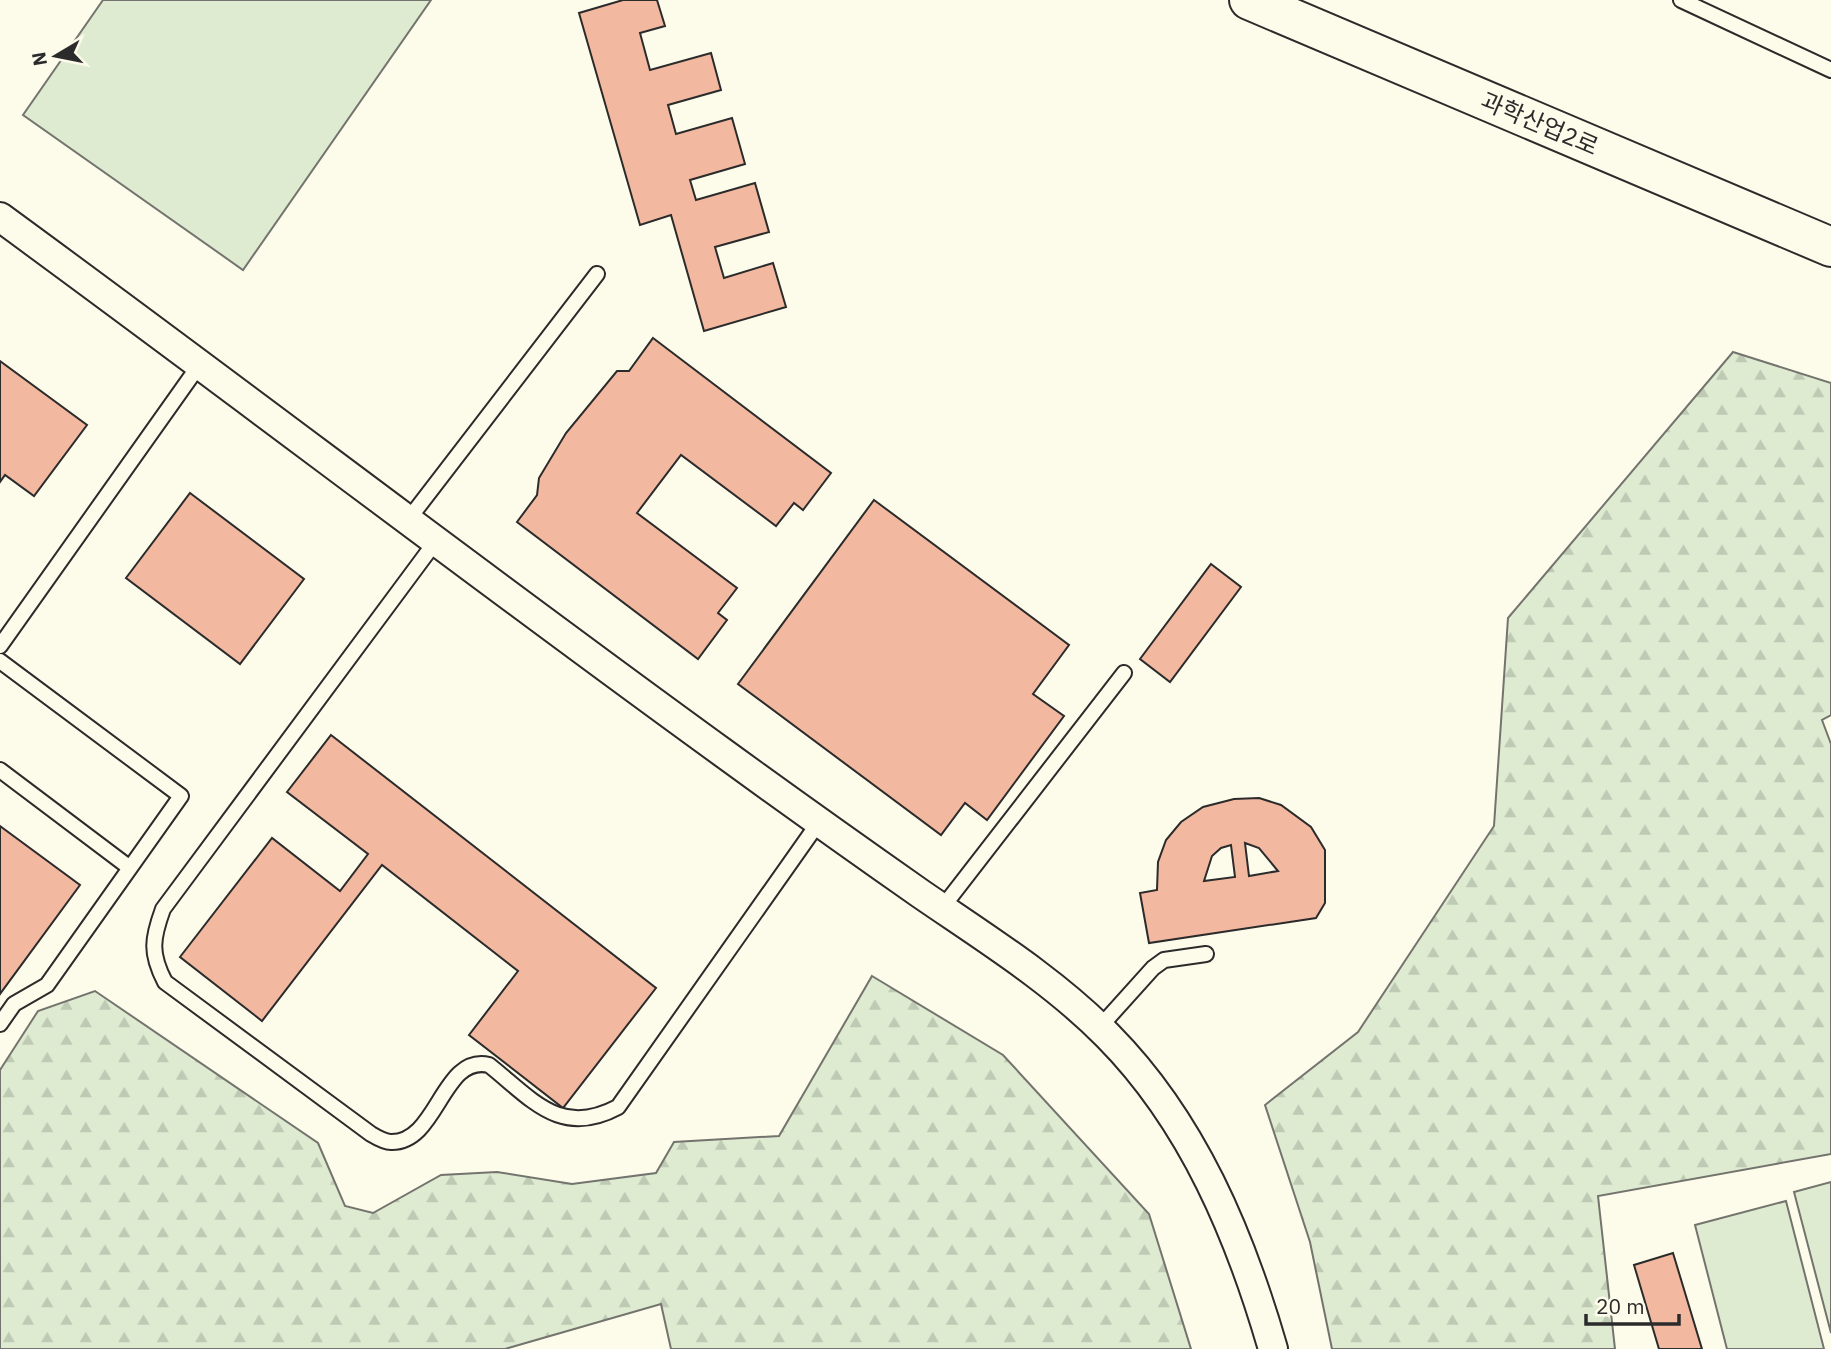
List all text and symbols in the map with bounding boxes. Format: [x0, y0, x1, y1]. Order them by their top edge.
north arrow [21, 21, 91, 91]
text: N [26, 50, 52, 68]
street label: 과학산업2로 [1476, 84, 1604, 162]
scale bar [1586, 1282, 1679, 1326]
text: 20 m [1596, 1292, 1645, 1320]

